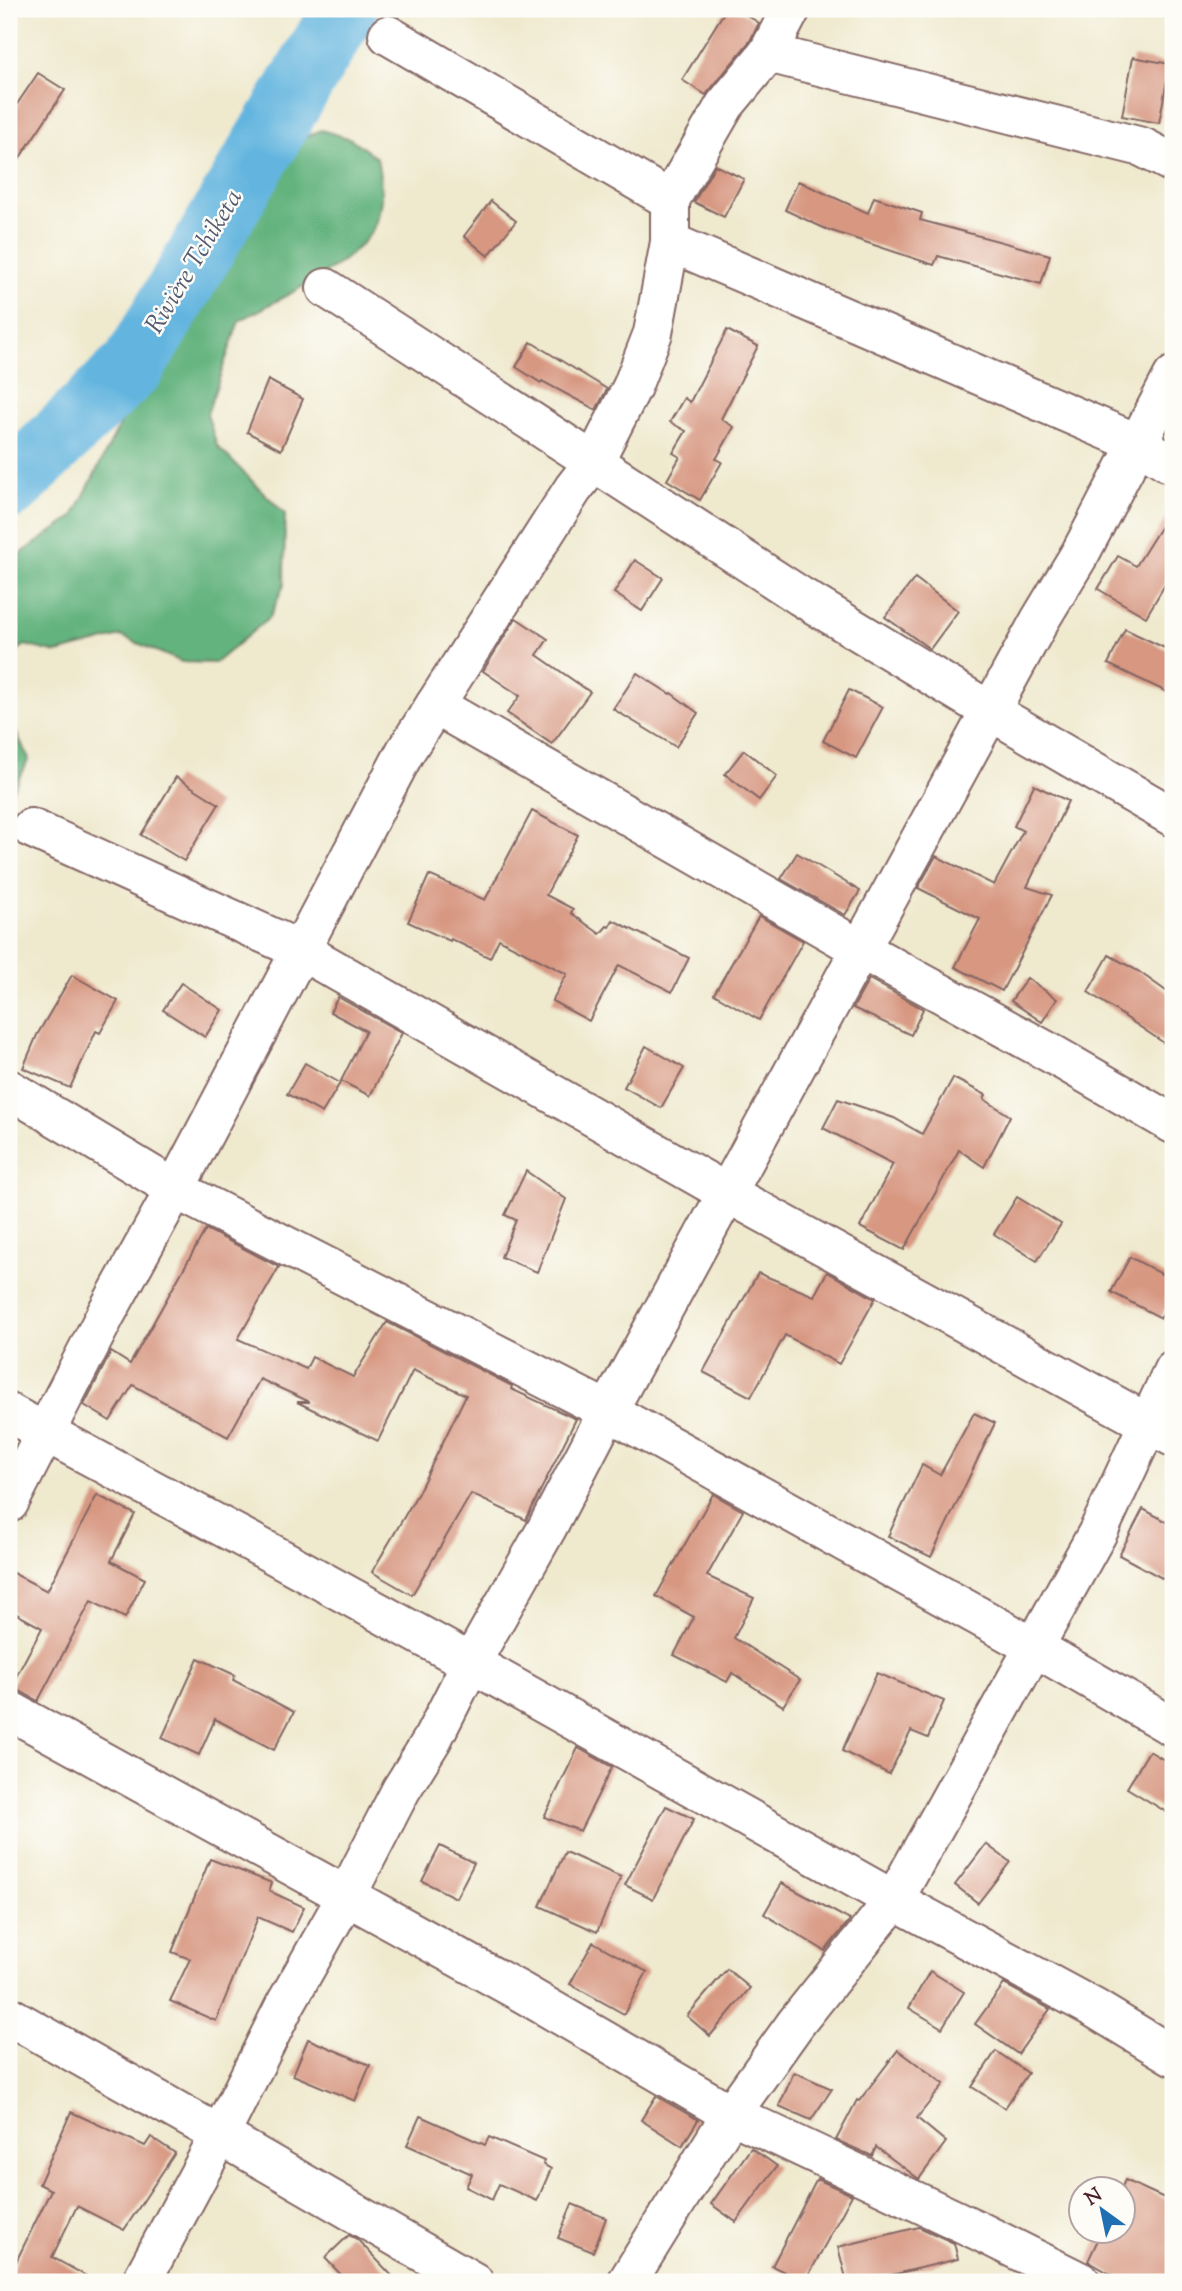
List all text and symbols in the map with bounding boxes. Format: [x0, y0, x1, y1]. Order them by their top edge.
water label: Rivière Tchiketa [137, 183, 253, 341]
north arrow [1066, 2176, 1136, 2246]
text: N [1080, 2182, 1108, 2213]

